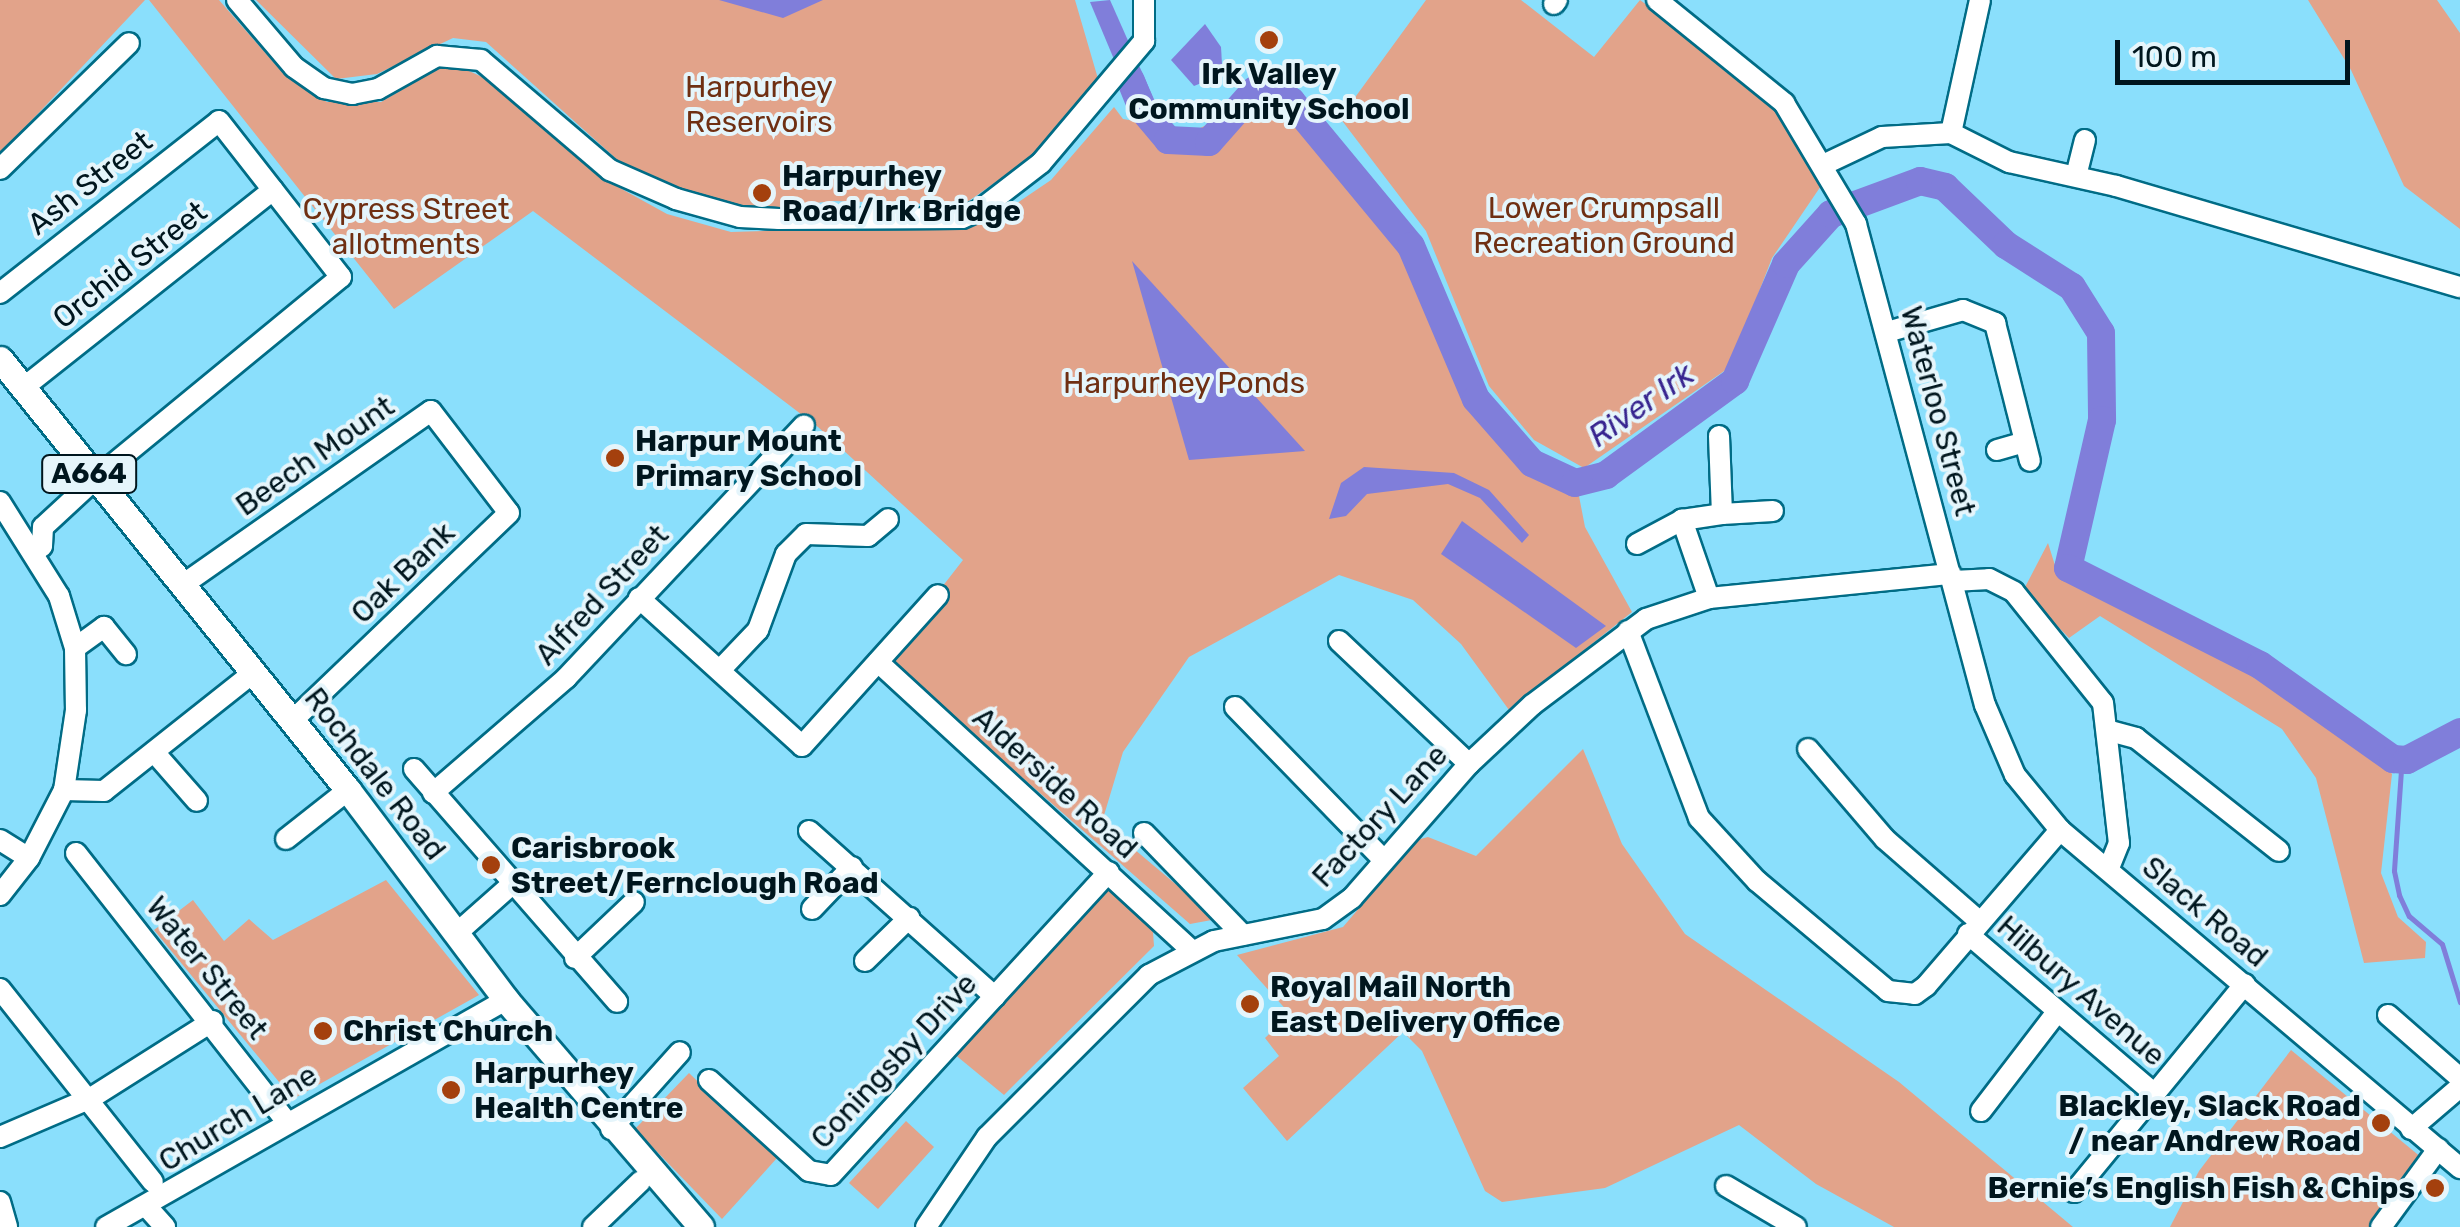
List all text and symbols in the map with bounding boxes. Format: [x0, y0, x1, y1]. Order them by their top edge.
scale bar [2120, 20, 2355, 82]
marker: Irk Valley Community School [1258, 29, 1280, 51]
text: 100 m [2132, 39, 2217, 75]
place label: Irk Valley Community School [1128, 56, 1410, 126]
park label: Harpurhey Reservoirs [685, 69, 833, 140]
street label: Ash Street [21, 123, 159, 243]
place label: Harpurhey Road/Irk Bridge [782, 158, 1021, 228]
marker: Harpurhey Road/Irk Bridge [751, 182, 773, 204]
park label: Lower Crumpsall Recreation Ground [1473, 190, 1735, 260]
park label: Cypress Street allotments [302, 191, 510, 262]
street label: Orchid Street [46, 194, 214, 336]
street label: Waterloo Street [1893, 302, 1983, 520]
water label: River Irk [1580, 354, 1702, 456]
park label: Harpurhey Ponds [1063, 365, 1305, 401]
street label: Beech Mount [229, 388, 401, 524]
place label: Harpur Mount Primary School [635, 423, 863, 494]
marker: Harpur Mount Primary School [604, 447, 626, 469]
road number: A664 [39, 451, 139, 497]
street label: Oak Bank [344, 515, 462, 631]
street label: Alfred Street [528, 517, 676, 673]
street label: Rochdale Road [297, 681, 453, 867]
street label: Alderside Road [965, 700, 1145, 866]
street label: Factory Lane [1305, 737, 1455, 895]
place label: Carisbrook Street/Fernclough Road [511, 830, 879, 900]
street label: Slack Road [2135, 849, 2275, 975]
marker: Carisbrook Street/Fernclough Road [480, 854, 502, 876]
street label: Water Street [138, 889, 276, 1047]
street label: Hilbury Avenue [1989, 908, 2173, 1074]
street label: Coningsby Drive [803, 966, 985, 1156]
place label: Royal Mail North East Delivery Office [1270, 969, 1561, 1040]
marker: Royal Mail North East Delivery Office [1239, 993, 1261, 1015]
place label: Christ Church [343, 1013, 553, 1049]
marker: Christ Church [312, 1020, 334, 1042]
place label: Harpurhey Health Centre [474, 1055, 684, 1126]
street label: Church Lane [152, 1057, 324, 1179]
marker: Harpurhey Health Centre [438, 1077, 464, 1103]
place label: Blackley, Slack Road / near Andrew Road [2058, 1088, 2361, 1158]
marker: Blackley, Slack Road / near Andrew Road [2370, 1112, 2392, 1134]
place label: Bernie’s English Fish & Chips [1987, 1170, 2415, 1206]
marker: Bernie’s English Fish & Chips [2424, 1177, 2446, 1199]

